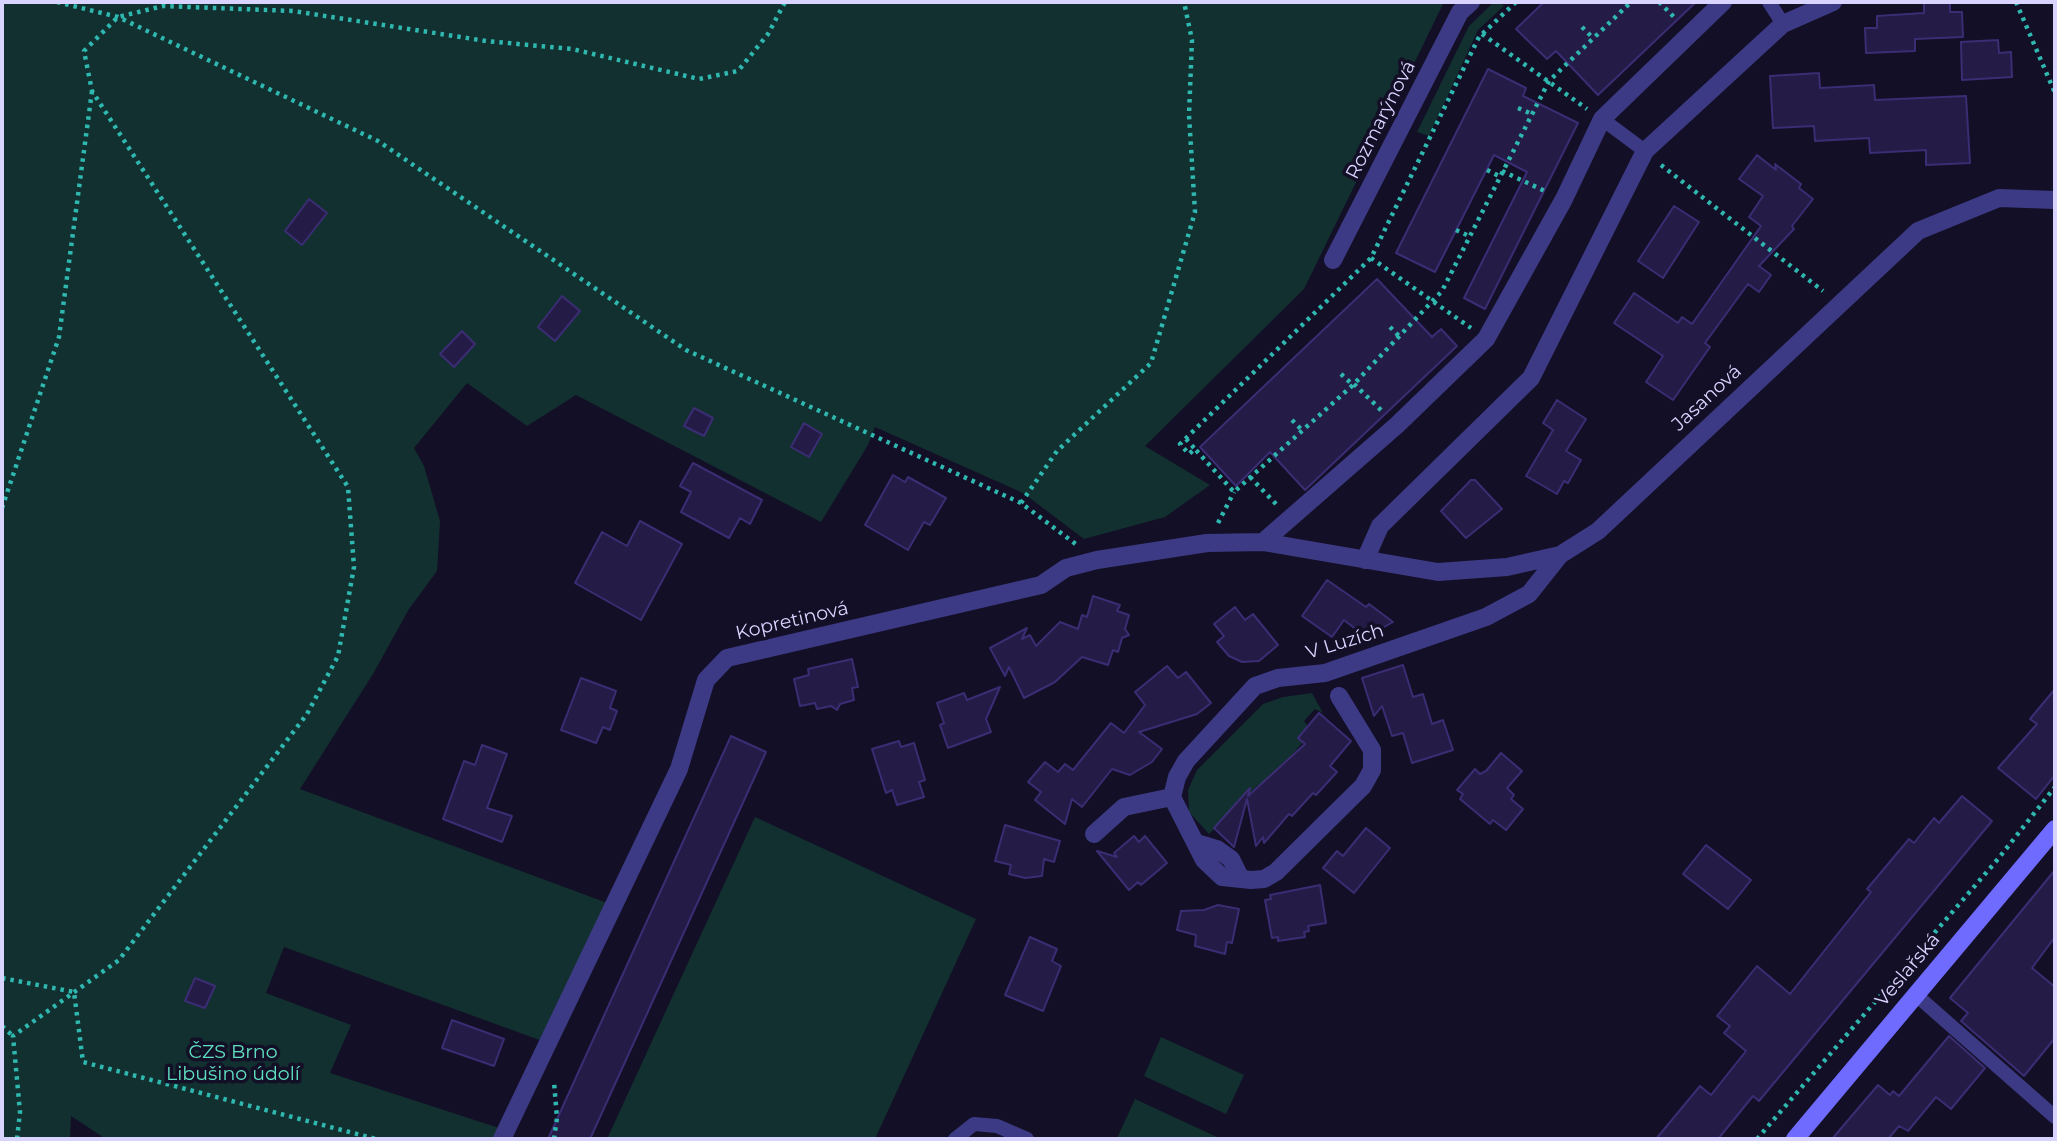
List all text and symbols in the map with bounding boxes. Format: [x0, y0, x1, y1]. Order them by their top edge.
street label: Rozmarýnová [1341, 57, 1421, 183]
street label: Jasanová [1667, 360, 1747, 436]
street label: Kopretinová [733, 597, 851, 645]
street label: V Luzích [1303, 619, 1387, 665]
street label: Veslařská [1871, 929, 1945, 1011]
park label: ČZS Brno Libušino údolí [166, 1041, 300, 1085]

